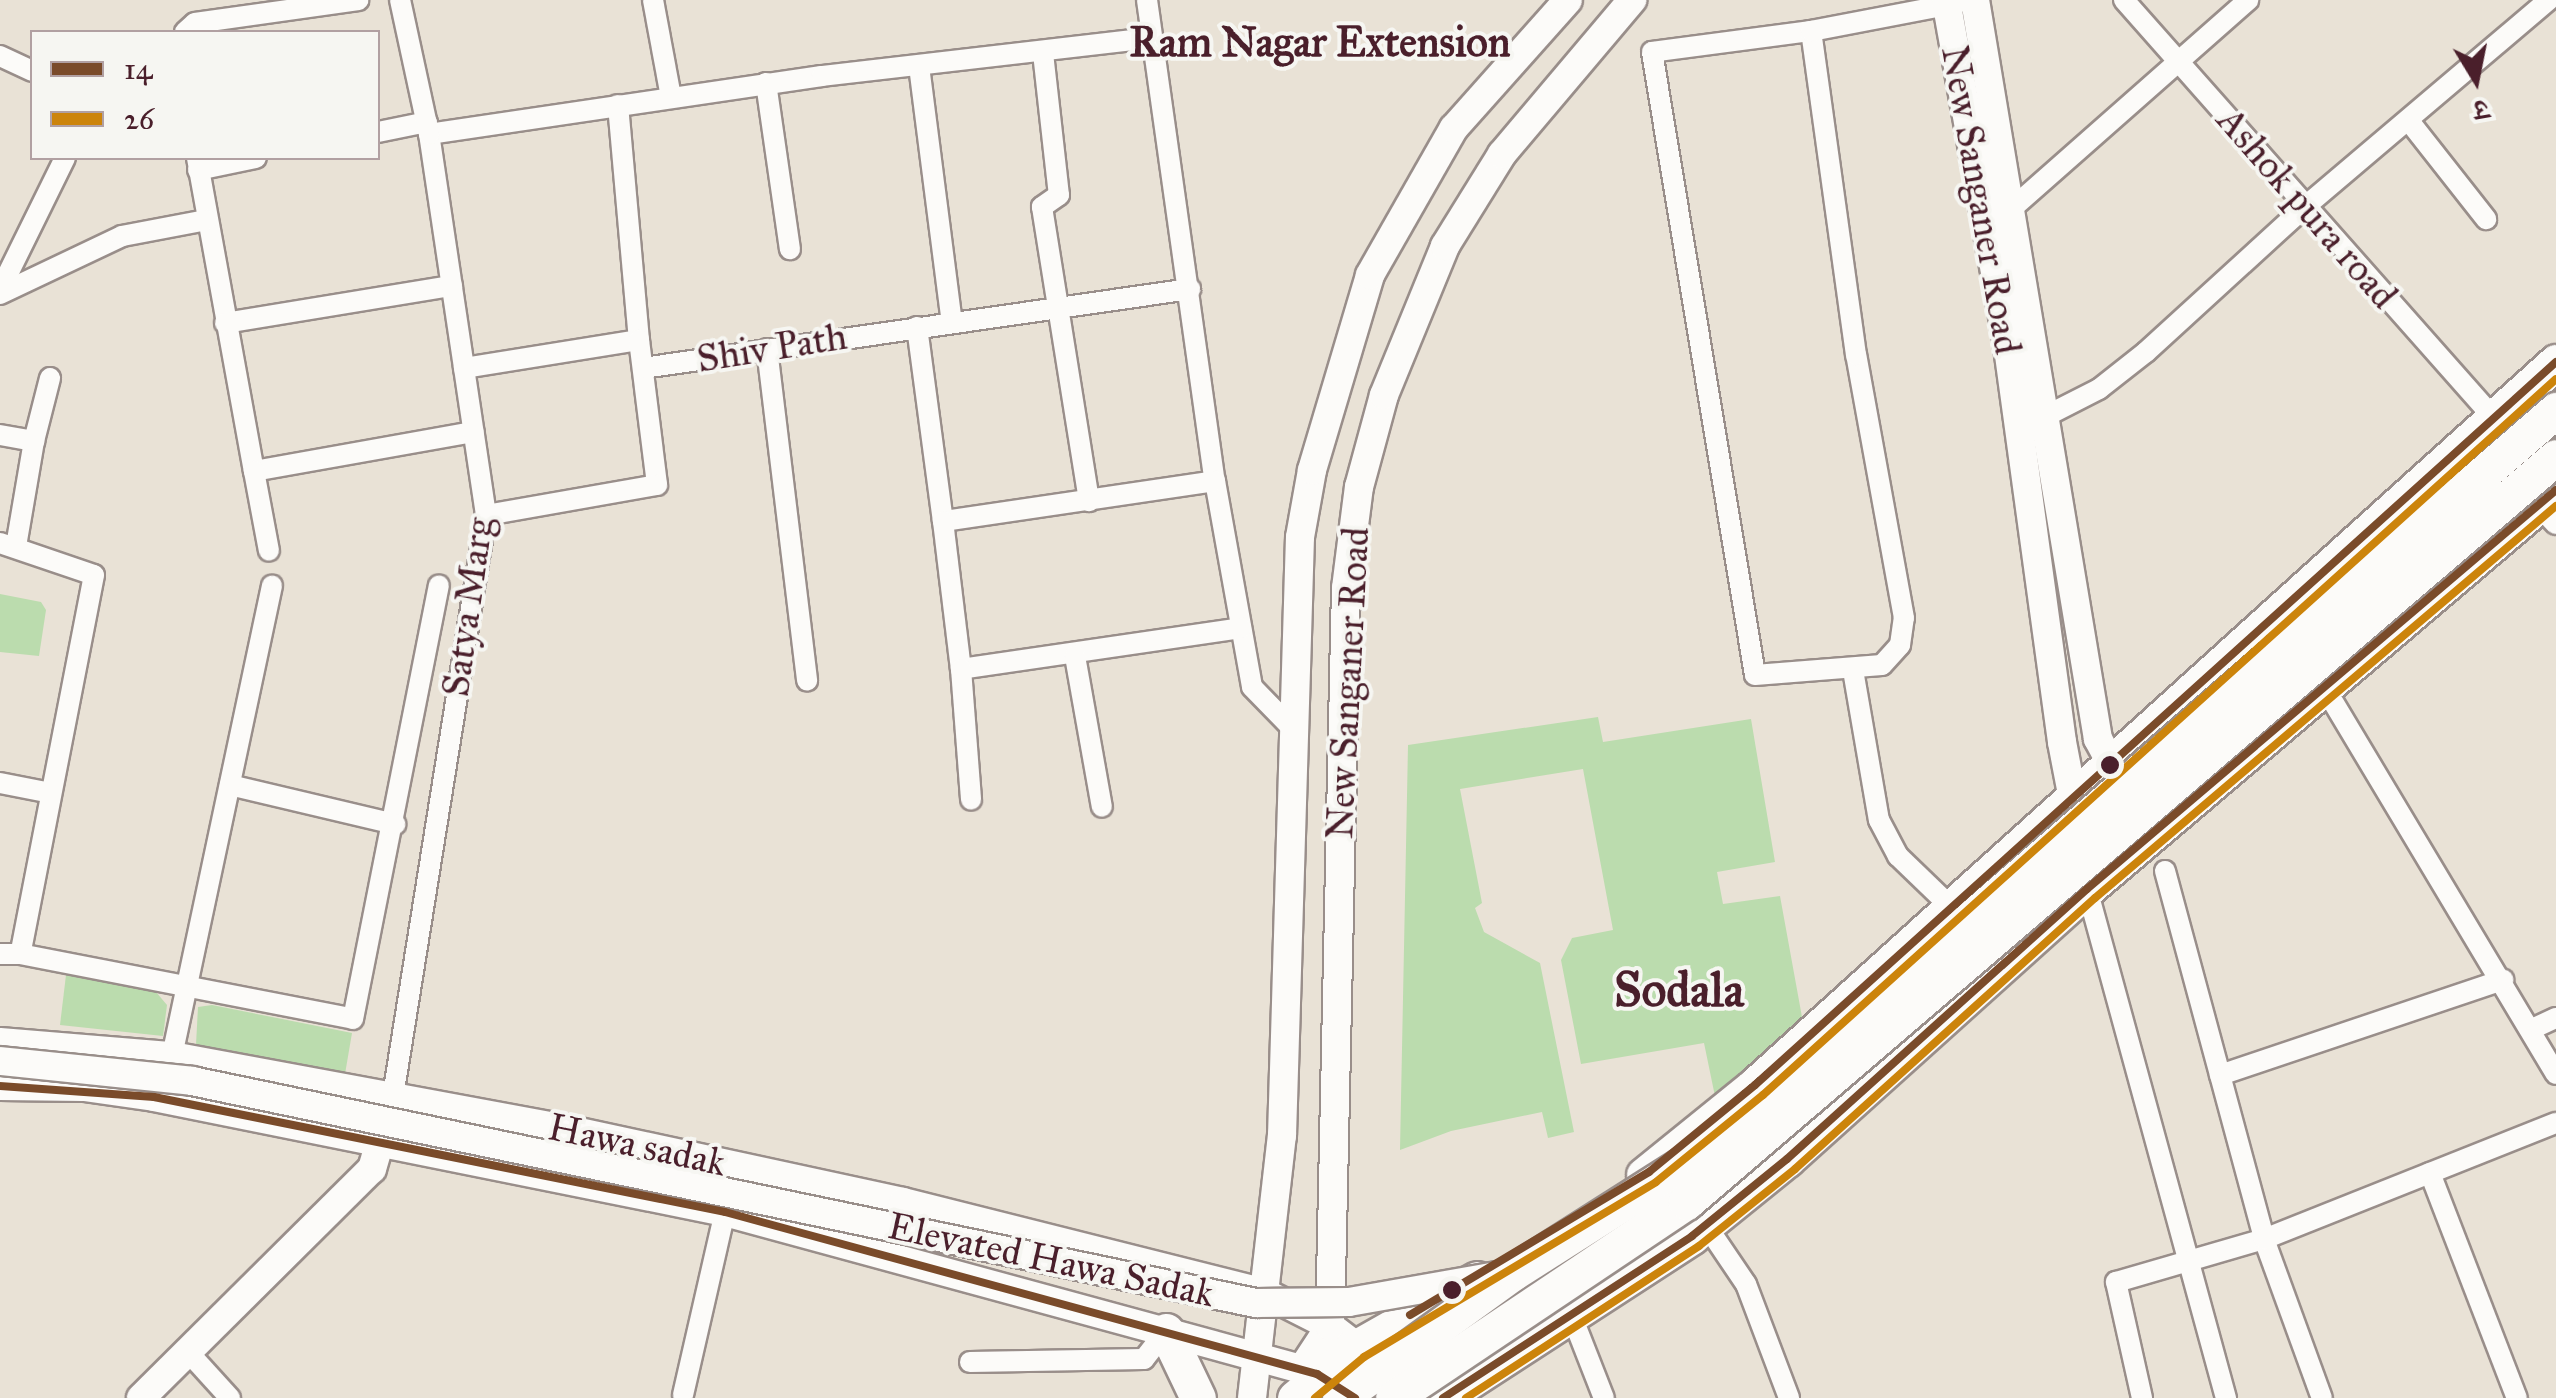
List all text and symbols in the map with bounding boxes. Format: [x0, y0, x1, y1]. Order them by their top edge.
district label: Ram Nagar Extension [1130, 17, 1510, 67]
legend [30, 30, 380, 160]
north arrow [2426, 30, 2526, 130]
street label: New Sanganer Road [1931, 42, 2031, 358]
text: 14 [124, 51, 153, 87]
text: उ [2471, 92, 2491, 129]
street label: Ashok pura road [2207, 98, 2407, 318]
text: 26 [124, 101, 154, 137]
street label: Shiv Path [694, 314, 850, 382]
street label: Satya Marg [433, 514, 503, 700]
street label: New Sanganer Road [1317, 526, 1379, 840]
unlabelled marker [2100, 755, 2120, 775]
district label: Sodala [1614, 961, 1744, 1019]
street label: Hawa sadak [544, 1104, 730, 1186]
street label: Elevated Hawa Sadak [884, 1203, 1218, 1317]
unlabelled marker [1442, 1280, 1462, 1300]

